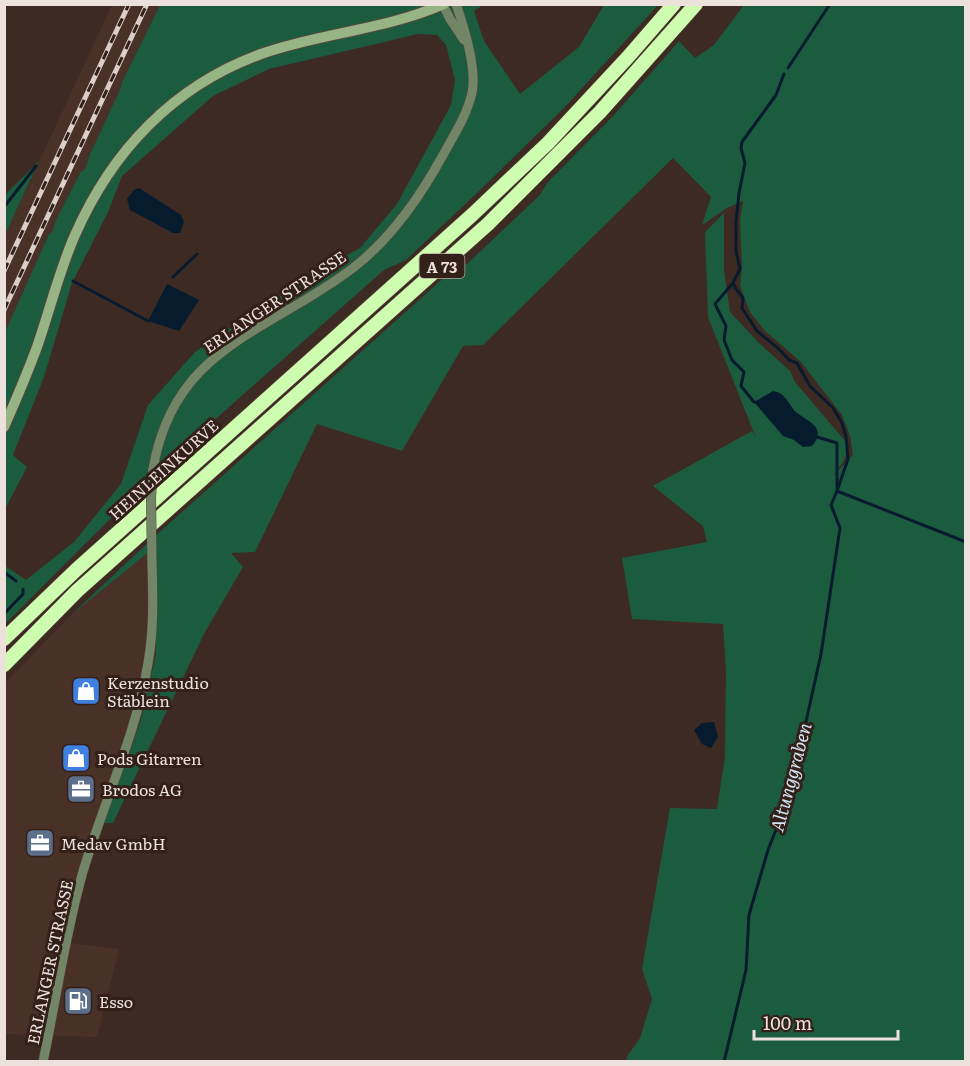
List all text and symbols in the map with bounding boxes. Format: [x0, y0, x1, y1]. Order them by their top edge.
street label: ERLANGER STRASSE [198, 244, 350, 358]
road number: A 73 [420, 254, 464, 278]
street label: HEINLEINKURVE [103, 413, 223, 525]
place label: Kerzenstudio Stäblein [107, 670, 209, 712]
shop icon: Kerzenstudio Stäblein [70, 675, 102, 707]
water label: Altunggraben [762, 719, 818, 835]
shop icon: Pods Gitarren [60, 742, 92, 774]
place label: Pods Gitarren [97, 746, 202, 770]
office icon: Brodos AG [65, 773, 97, 805]
place label: Brodos AG [102, 777, 182, 801]
office icon: Medav GmbH [24, 827, 56, 859]
place label: Medav GmbH [61, 831, 166, 855]
street label: ERLANGER STRASSE [20, 877, 78, 1047]
fuel station icon: Esso [62, 985, 94, 1017]
place label: Esso [99, 989, 133, 1013]
scale bar [754, 1003, 898, 1041]
text: 100 m [763, 1009, 812, 1036]

